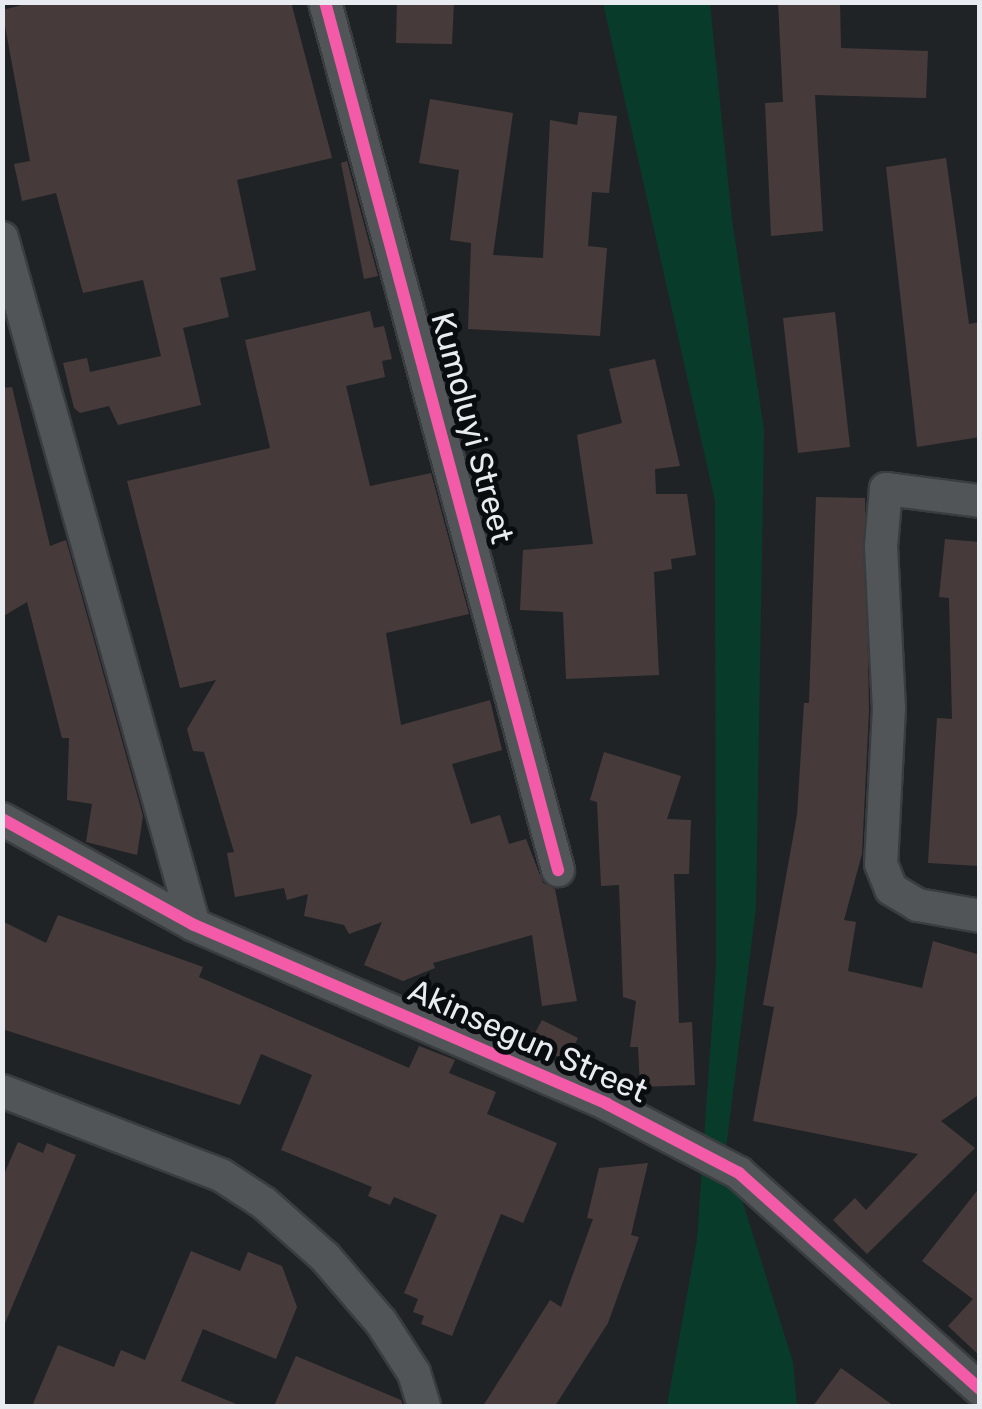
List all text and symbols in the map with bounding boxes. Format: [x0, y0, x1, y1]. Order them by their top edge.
street label: Kumoluyi Street [423, 308, 521, 548]
street label: Akinsegun Street [403, 971, 653, 1111]

